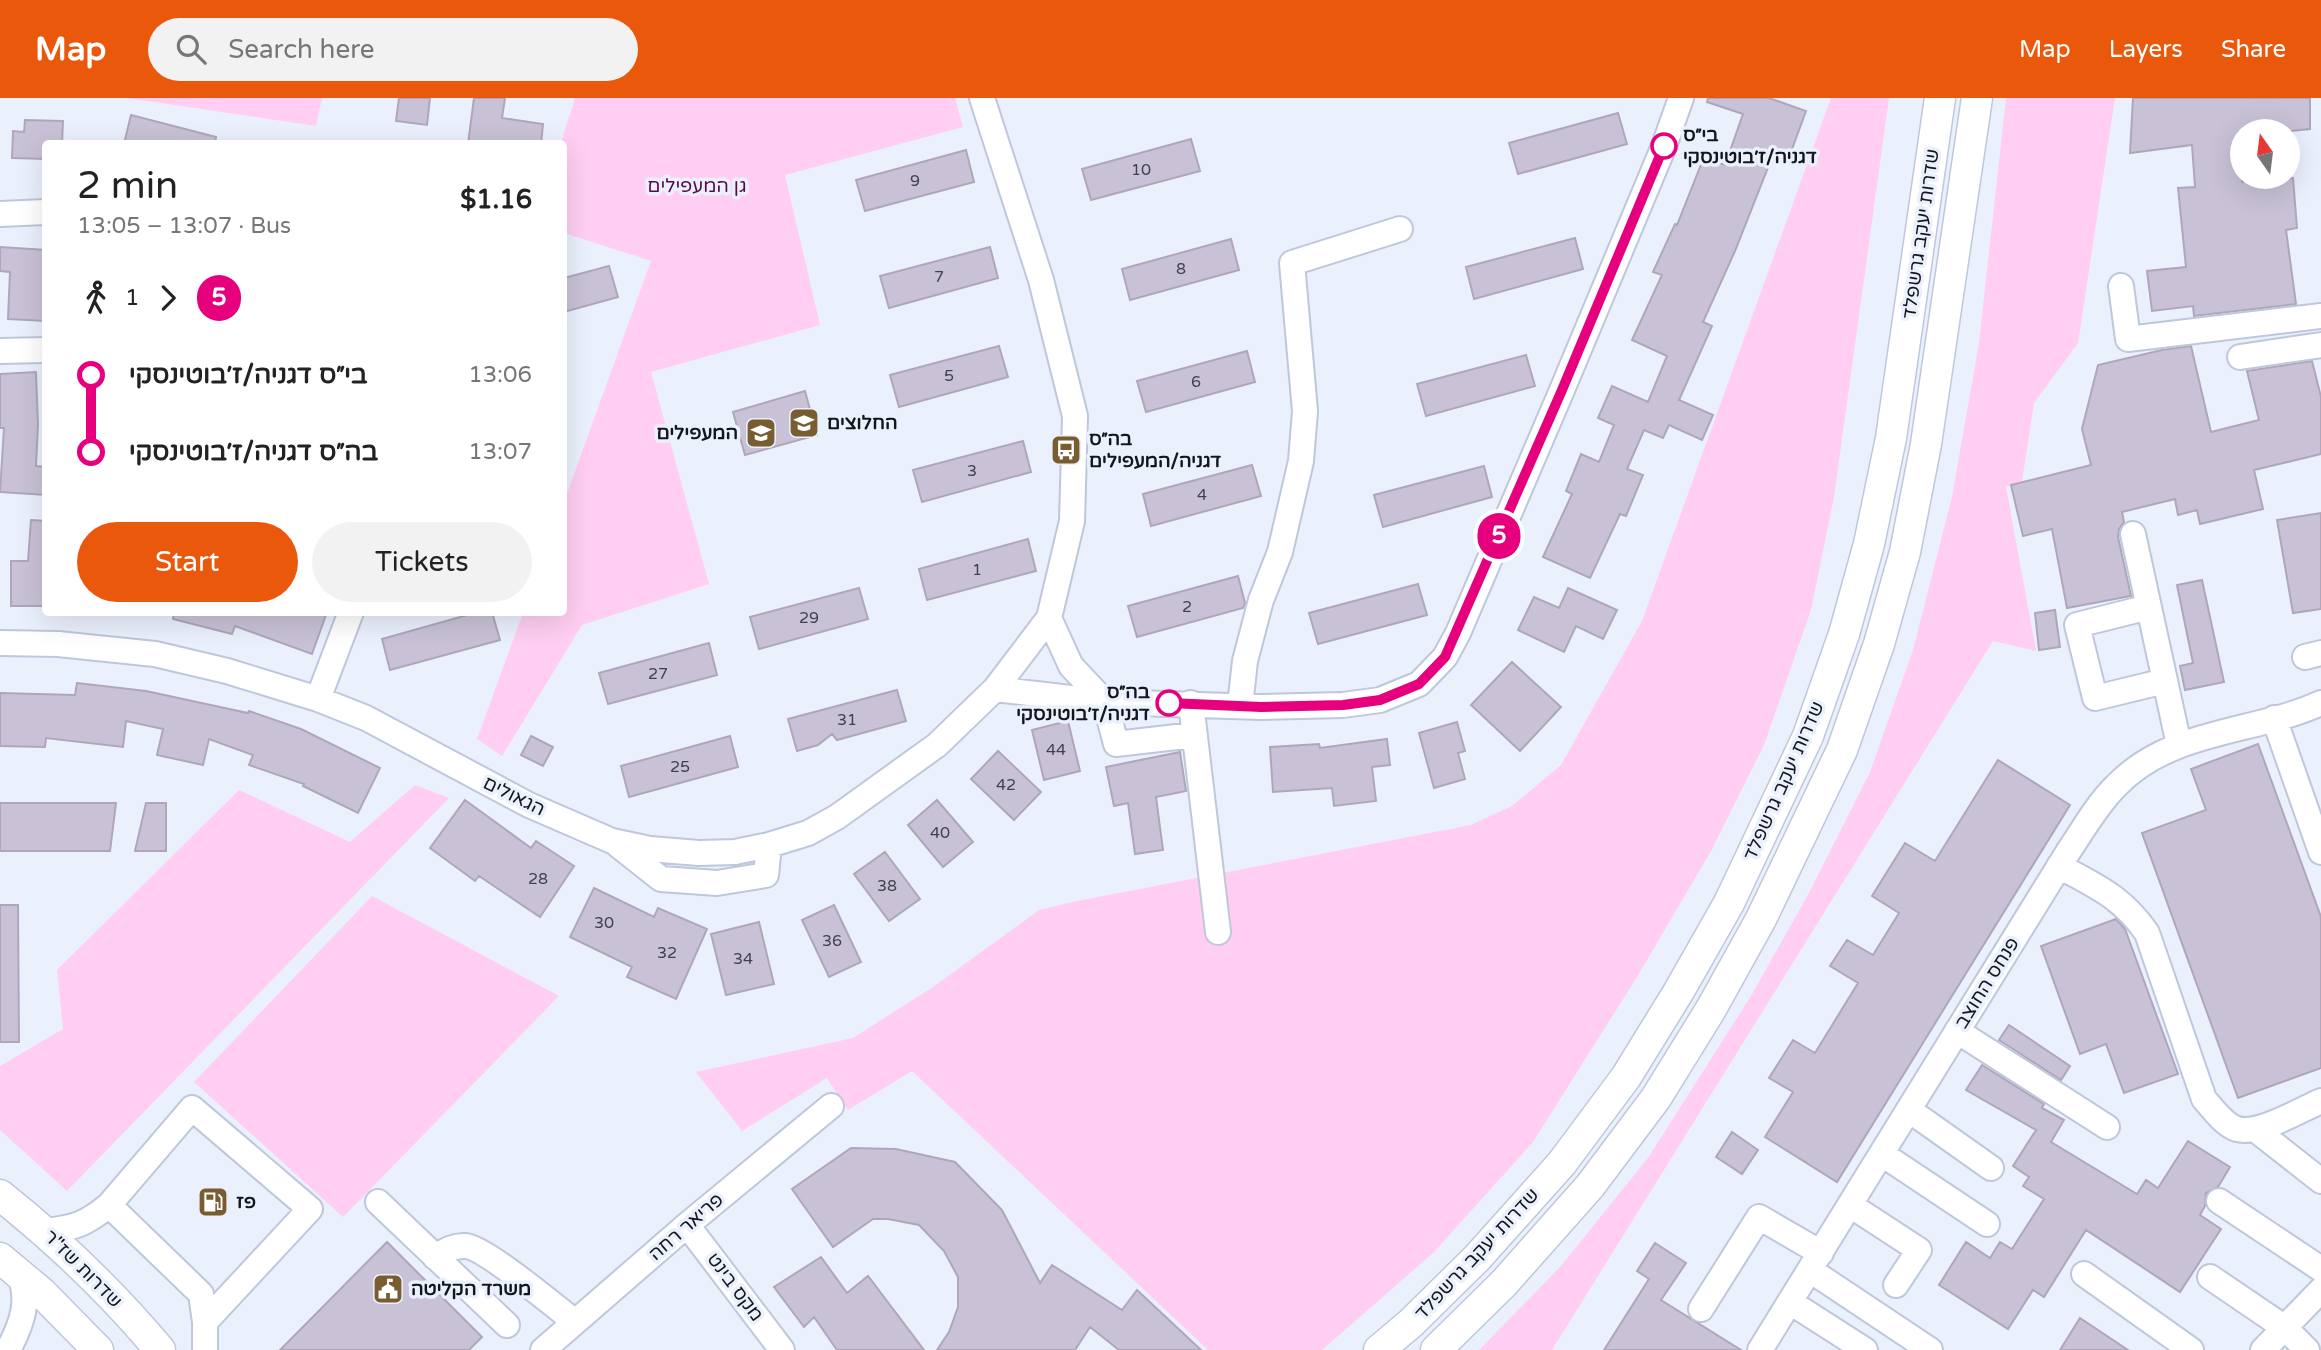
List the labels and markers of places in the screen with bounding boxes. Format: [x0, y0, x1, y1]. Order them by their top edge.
place label: בי״ס דגניה/ז׳בוטינסקי [1683, 124, 1817, 168]
marker: בי״ס דגניה/ז׳בוטינסקי [1651, 133, 1677, 159]
school or university icon: החלוצים [787, 406, 821, 440]
place label: החלוצים [827, 412, 897, 434]
school or university icon: המעפילים [744, 416, 778, 450]
place label: המעפילים [656, 422, 738, 444]
place label: בה״ס דגניה/המעפילים [1089, 428, 1221, 472]
bus stop icon: בה״ס דגניה/המעפילים [1049, 433, 1083, 467]
place label: בה״ס דגניה/ז׳בוטינסקי [1016, 681, 1151, 725]
marker: בה״ס דגניה/ז׳בוטינסקי [1156, 690, 1182, 716]
fuel station icon: פז [196, 1185, 230, 1219]
place label: פז [236, 1191, 256, 1213]
public building icon: משרד הקליטה [371, 1272, 405, 1306]
place label: משרד הקליטה [411, 1278, 531, 1300]

